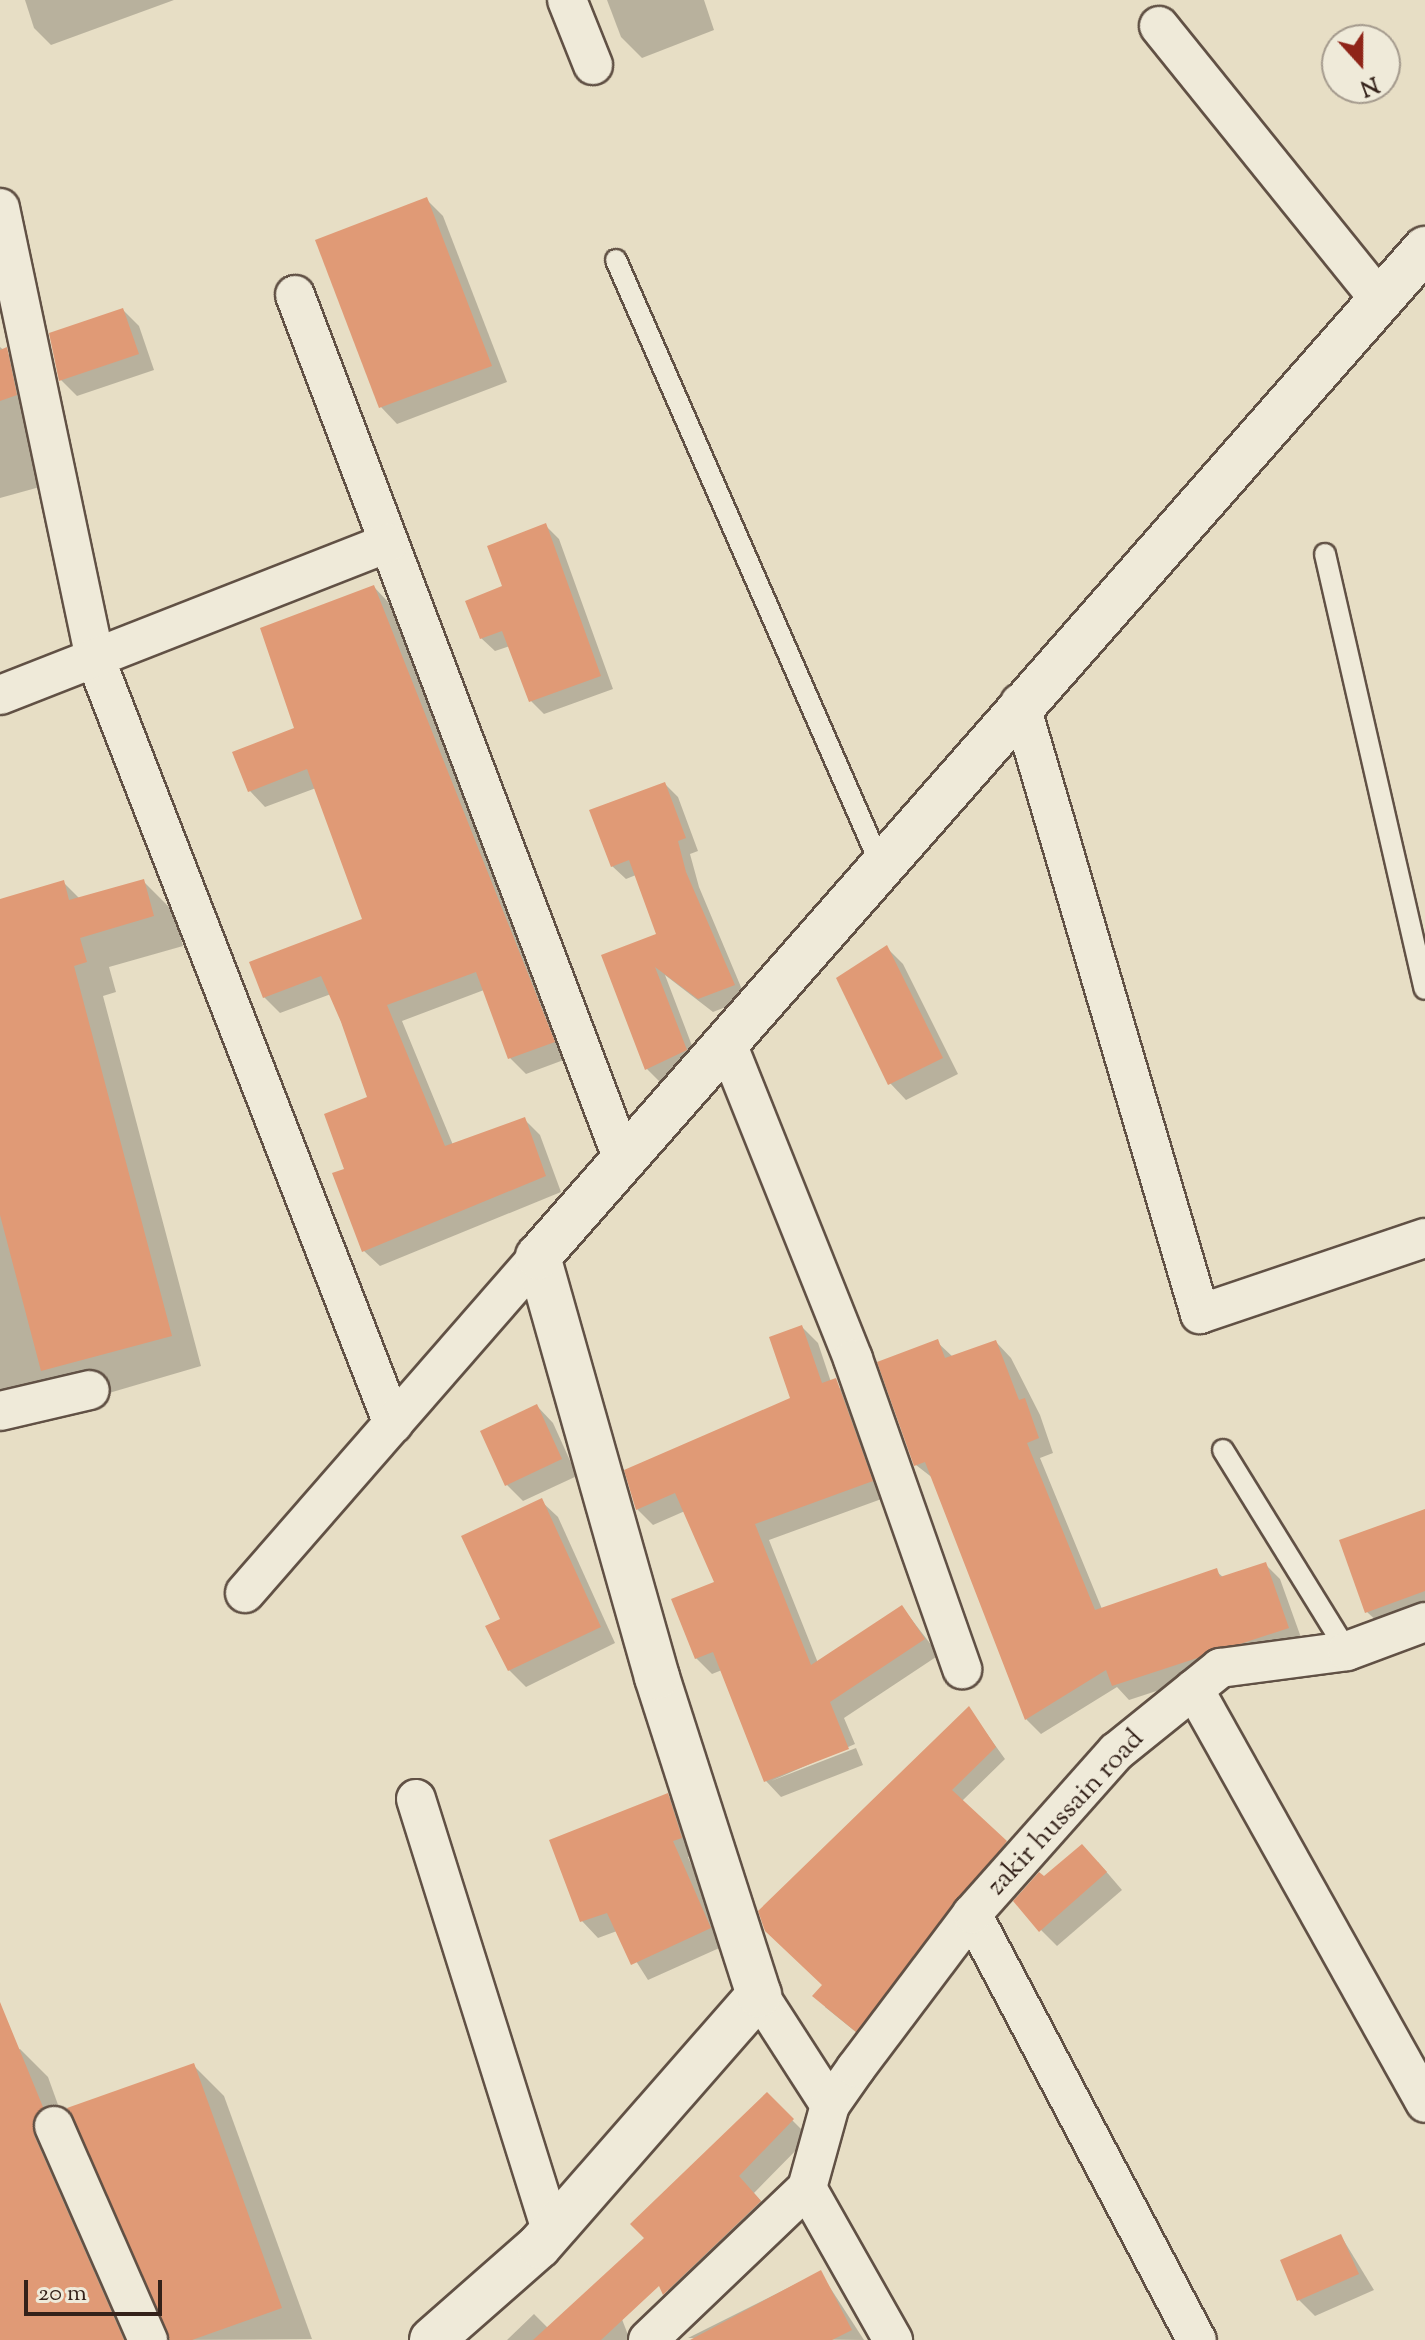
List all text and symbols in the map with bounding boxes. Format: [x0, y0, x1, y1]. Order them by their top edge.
north arrow [1321, 24, 1401, 104]
text: N [1355, 66, 1383, 103]
street label: zakir hussain road [980, 1723, 1152, 1903]
scale bar [28, 2264, 166, 2314]
text: 20 m [38, 2277, 87, 2311]

